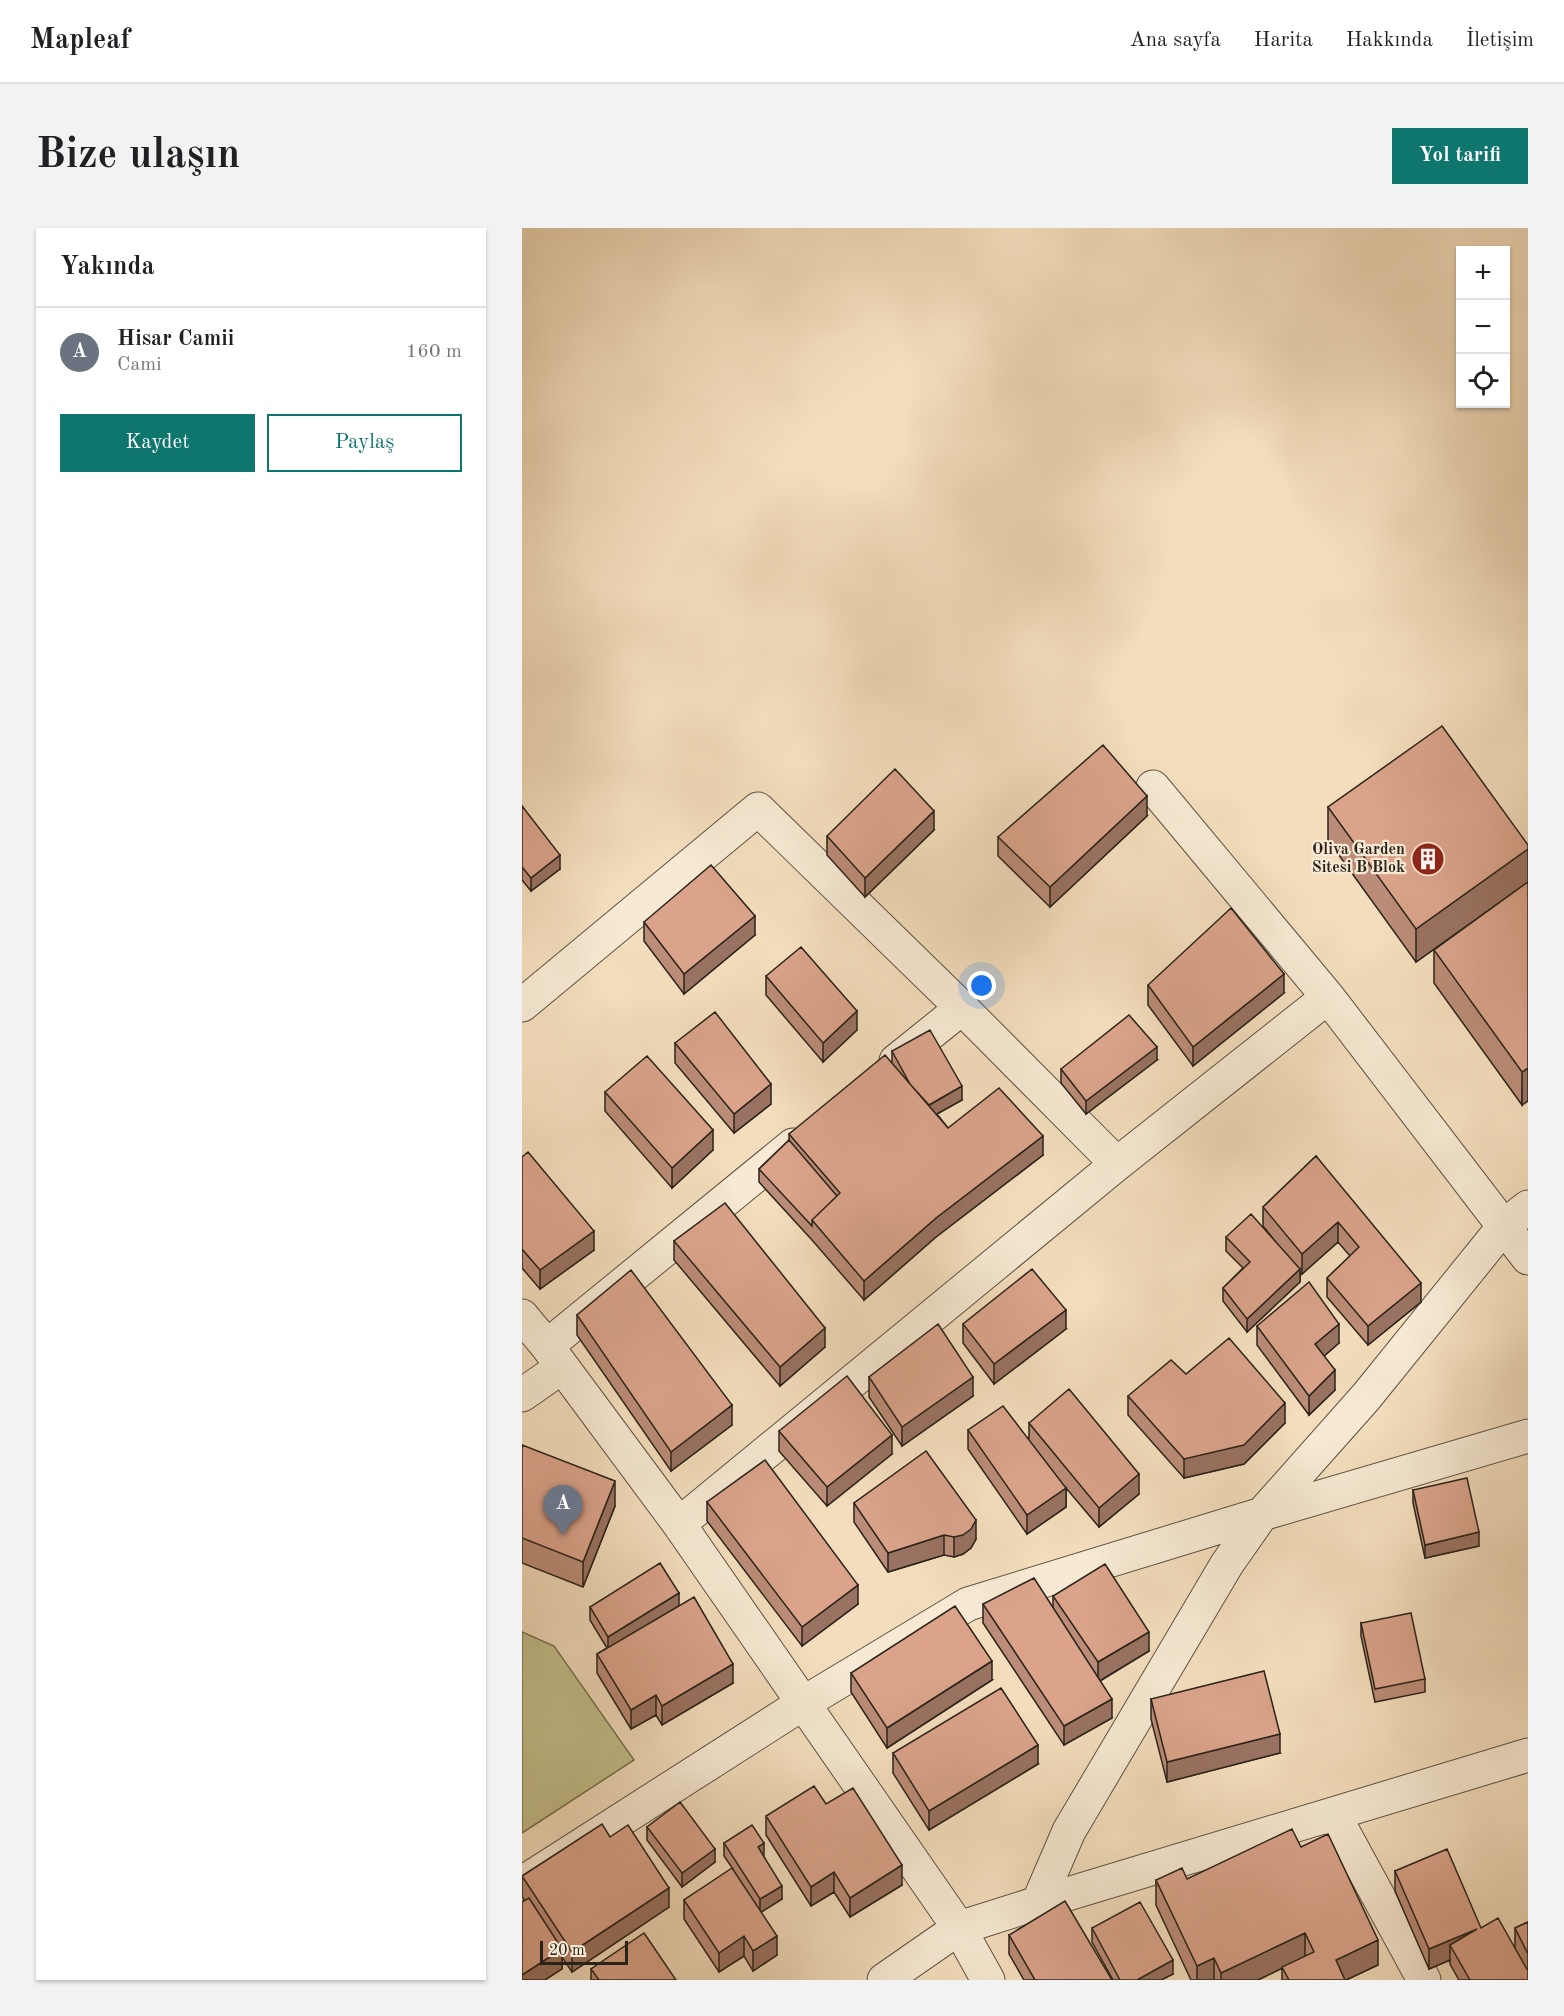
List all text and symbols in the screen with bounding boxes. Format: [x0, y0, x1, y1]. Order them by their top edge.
text: Mapleaf [30, 27, 130, 55]
text: Ana sayfa [1130, 30, 1221, 51]
text: Harita [1254, 30, 1313, 51]
text: Hakkında [1346, 30, 1433, 51]
text: İletişim [1466, 30, 1534, 51]
button: Yol tarifi [1392, 128, 1528, 184]
text: Bize ulaşın [36, 135, 240, 177]
map controls [1456, 246, 1510, 408]
button: + [1456, 246, 1510, 300]
text: Yakında [60, 254, 155, 280]
button: − [1456, 300, 1510, 354]
text: Hisar Camii [117, 328, 234, 350]
text: A [72, 342, 87, 362]
text: 160 m [406, 342, 462, 362]
button: locate [1456, 354, 1510, 408]
text: Cami [117, 355, 162, 375]
button: Kaydet [60, 414, 255, 472]
button: Paylaş [267, 414, 462, 472]
building icon: Oliva Garden Sitesi B Blok [1410, 841, 1446, 877]
place label: Oliva Garden Sitesi B Blok [1312, 842, 1405, 876]
your location [967, 971, 996, 1000]
pin: A [544, 1486, 582, 1535]
scale bar [540, 1938, 628, 1966]
text: 20 m [549, 1943, 585, 1959]

